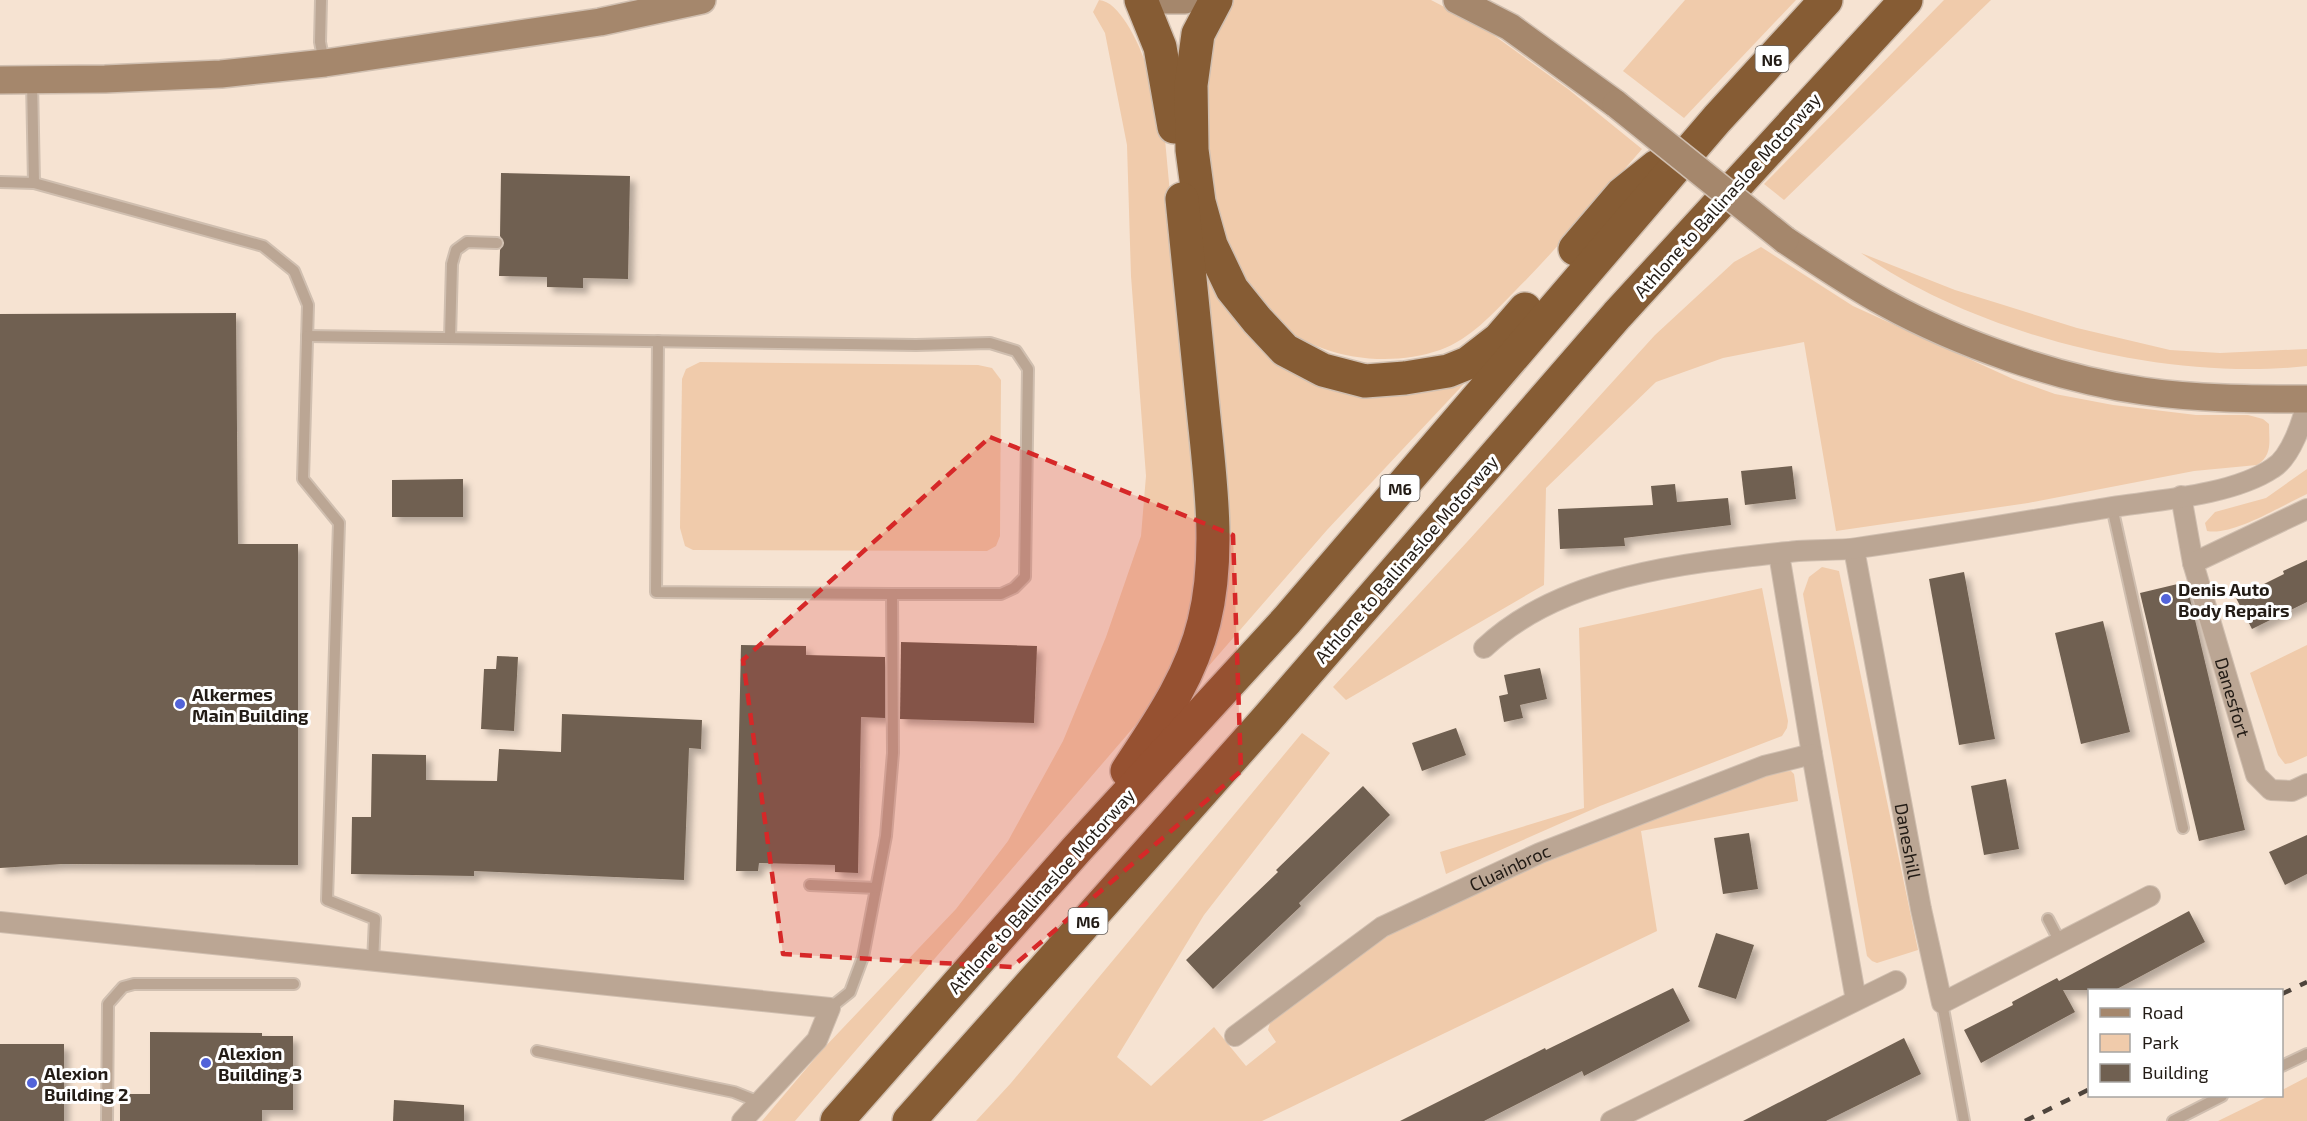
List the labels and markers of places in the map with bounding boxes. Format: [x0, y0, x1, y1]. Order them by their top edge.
place label: Denis Auto Body Repairs [2178, 578, 2290, 621]
marker: Denis Auto Body Repairs [2159, 592, 2173, 606]
place label: Alkermes Main Building [192, 683, 309, 726]
marker: Alkermes Main Building [173, 697, 187, 711]
place label: Alexion Building 3 [218, 1042, 302, 1085]
marker: Alexion Building 3 [199, 1056, 213, 1070]
place label: Alexion Building 2 [44, 1062, 128, 1105]
marker: Alexion Building 2 [25, 1076, 39, 1090]

